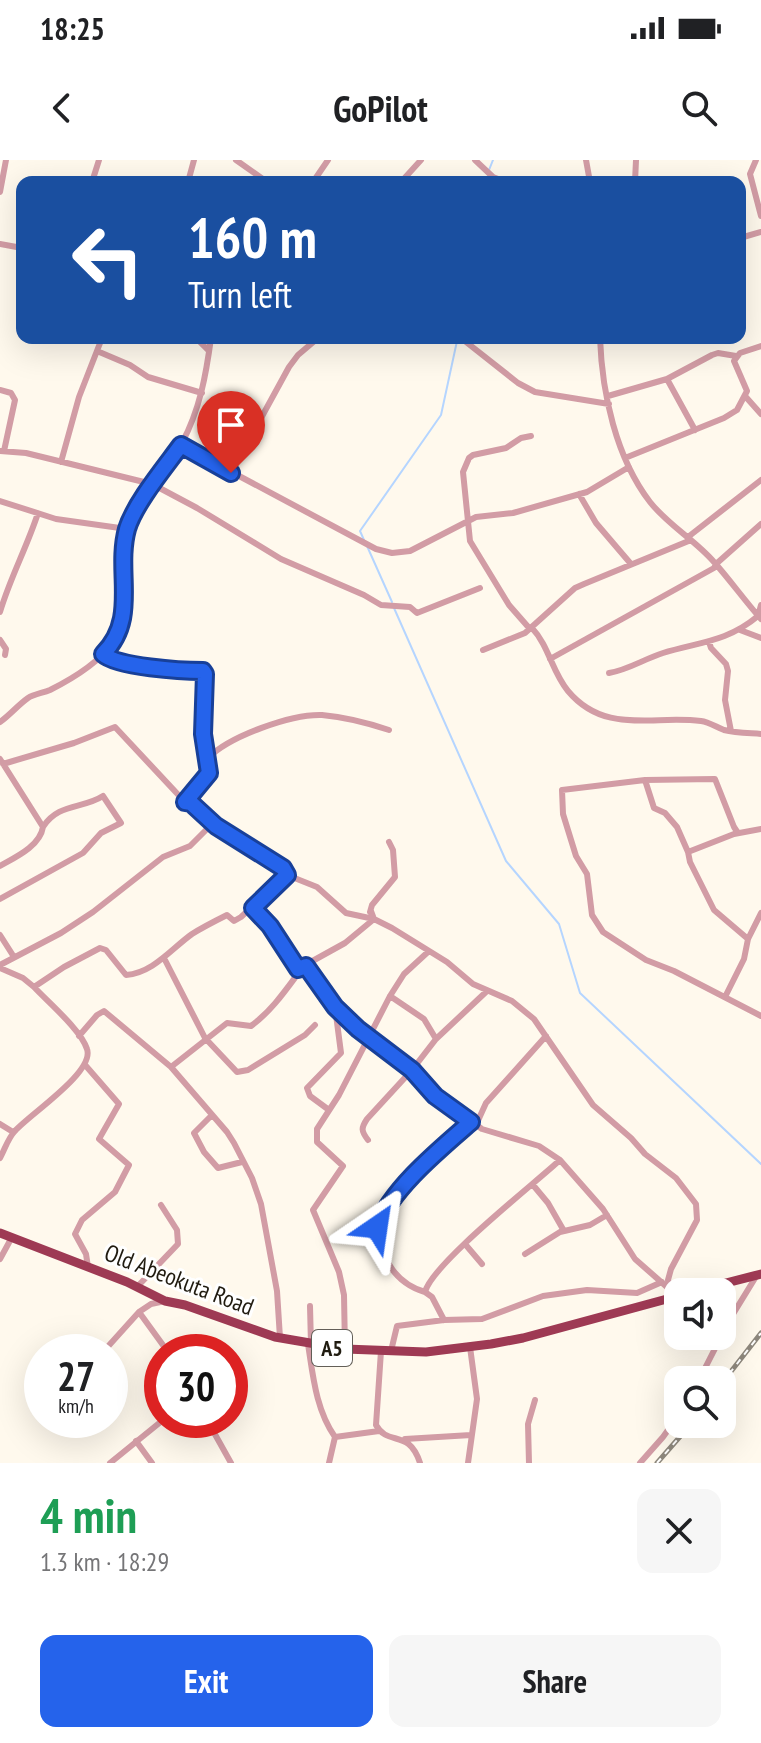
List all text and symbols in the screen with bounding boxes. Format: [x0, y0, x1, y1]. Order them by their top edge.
text: 18:25 [40, 9, 105, 48]
text: GoPilot [333, 85, 428, 132]
icon: back [40, 86, 84, 130]
icon: search [677, 86, 721, 130]
text: 160 m [188, 201, 317, 273]
icon: left [56, 208, 160, 312]
text: Turn left [188, 271, 292, 318]
pin [197, 391, 265, 473]
icon: arrive [209, 403, 253, 447]
position arrow [335, 1185, 419, 1269]
street label: Old Abeokuta Road [100, 1237, 258, 1322]
map controls [664, 1278, 736, 1438]
button: sound [664, 1278, 736, 1350]
road number: A5 [312, 1330, 352, 1366]
speed limit sign: 30 [144, 1334, 248, 1438]
text: 27 [57, 1350, 95, 1402]
button: search [664, 1366, 736, 1438]
text: km/h [58, 1393, 94, 1419]
text: 4 min [40, 1484, 137, 1546]
button: close [637, 1489, 721, 1573]
text: 1.3 km · 18:29 [40, 1545, 169, 1578]
button: Exit [40, 1635, 373, 1727]
button: Share [389, 1635, 721, 1727]

